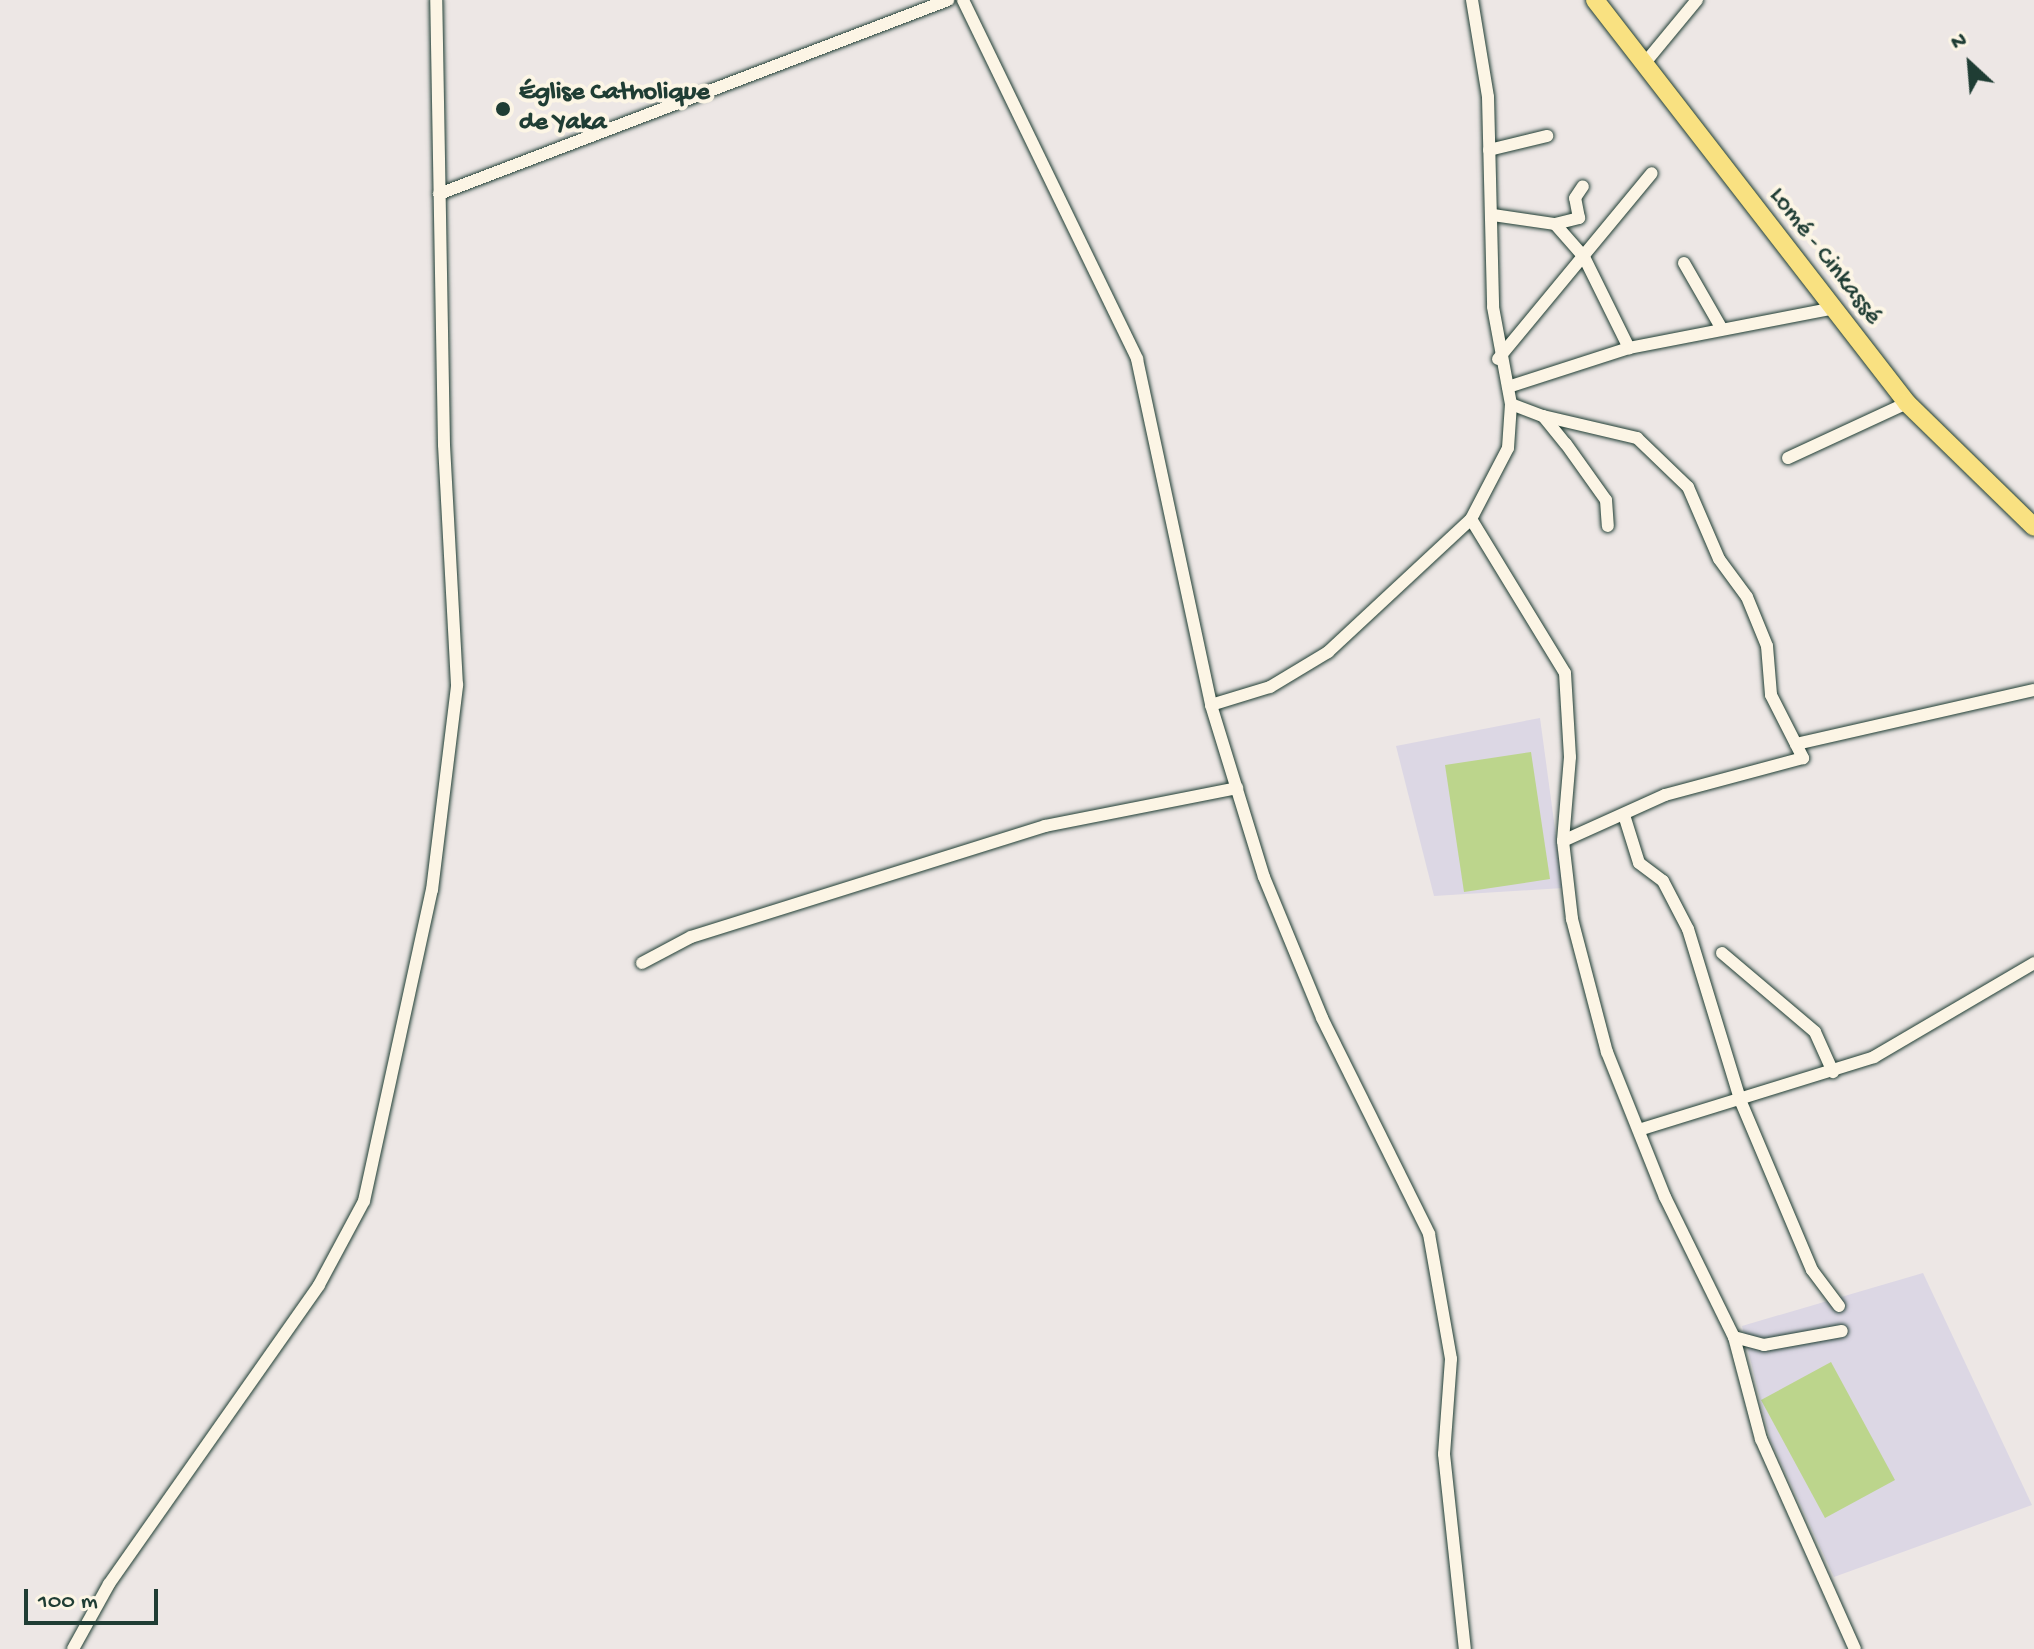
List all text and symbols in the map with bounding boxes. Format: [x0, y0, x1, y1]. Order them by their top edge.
north arrow [1930, 24, 2010, 104]
text: N [1947, 28, 1972, 57]
place label: Église Catholique de Yaka [519, 78, 710, 140]
marker: Église Catholique de Yaka [494, 100, 512, 118]
street label: Lomé - Cinkassé [1761, 182, 1887, 332]
scale bar [28, 1573, 162, 1623]
text: 100 m [38, 1588, 98, 1617]

